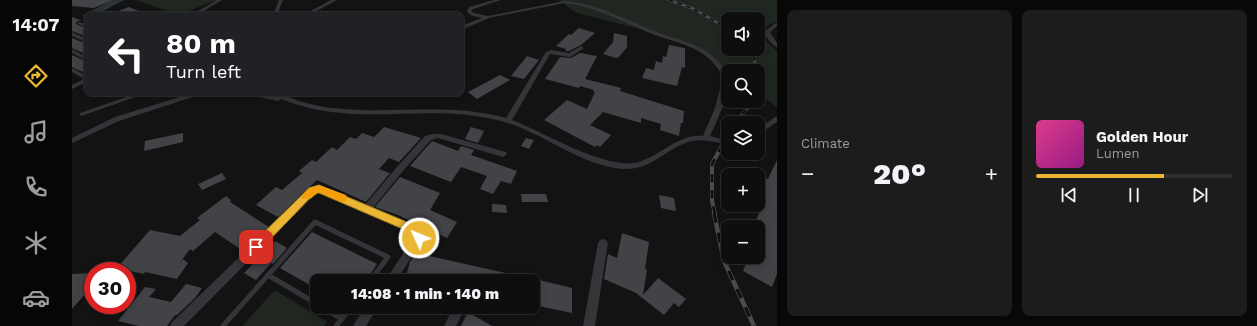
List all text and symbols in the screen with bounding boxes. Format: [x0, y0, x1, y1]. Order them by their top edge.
map controls [721, 12, 765, 264]
button: sound [721, 12, 765, 56]
text: 14:07 [13, 14, 59, 35]
text: 80 m [166, 27, 236, 60]
icon: left [100, 28, 152, 80]
text: Turn left [166, 61, 241, 82]
icon: directions [22, 62, 50, 90]
button: search [721, 64, 765, 108]
button: layers [721, 116, 765, 160]
icon: music [22, 118, 50, 146]
text: Golden Hour [1096, 128, 1188, 146]
text: Climate [801, 136, 850, 151]
text: Lumen [1096, 146, 1140, 161]
text: 20° [873, 156, 926, 191]
text: − [801, 161, 814, 186]
text: + [985, 161, 998, 186]
button: + [721, 168, 765, 212]
icon: phone [22, 173, 50, 201]
icon: previous [1058, 184, 1080, 206]
icon: pause [1123, 184, 1145, 206]
icon: next [1189, 184, 1211, 206]
position arrow [398, 217, 440, 259]
button: − [721, 220, 765, 264]
icon: climate [22, 229, 50, 257]
pin [239, 230, 273, 264]
icon: arrive [245, 236, 267, 258]
speed limit sign: 30 [84, 262, 136, 314]
icon: car [22, 284, 50, 312]
text: 14:08 · 1 min · 140 m [351, 285, 499, 303]

